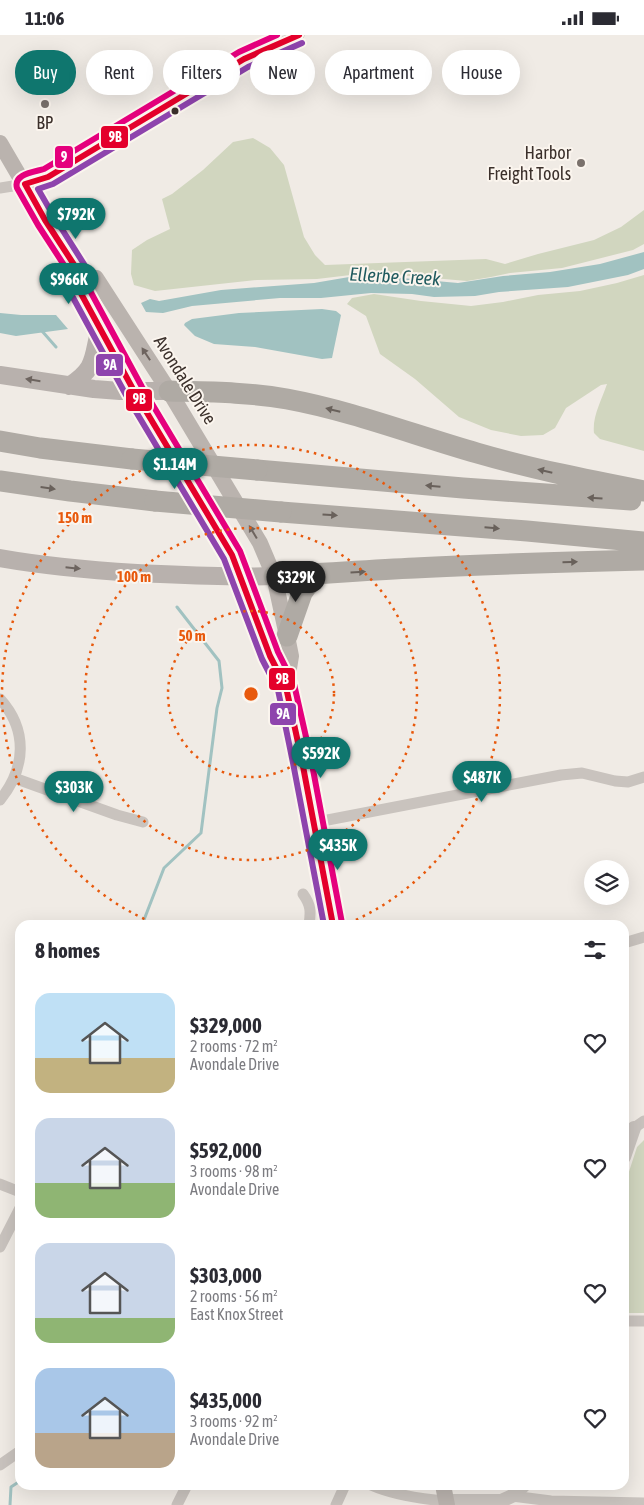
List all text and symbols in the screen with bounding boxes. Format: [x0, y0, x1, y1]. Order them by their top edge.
text: 11:06 [25, 7, 64, 29]
chip: Buy [15, 50, 76, 95]
chip: Rent [86, 50, 153, 95]
chip: Filters [163, 50, 240, 95]
chip: New [250, 50, 315, 95]
chip: Apartment [325, 50, 432, 95]
chip: House [442, 50, 520, 95]
marker: BP [39, 98, 51, 110]
unlabelled marker [170, 106, 180, 116]
place label: BP [36, 112, 54, 133]
line badge: 9B [100, 125, 129, 149]
text: 9B [108, 129, 122, 145]
place label: Harbor Freight Tools [487, 142, 572, 184]
line badge: 9 [54, 145, 74, 169]
text: 9 [61, 149, 68, 165]
marker: Harbor Freight Tools [575, 157, 587, 169]
pin: $792K [41, 197, 111, 240]
text: $792K [57, 205, 95, 223]
pin: $966K [34, 263, 104, 305]
water label: Ellerbe Creek [349, 263, 442, 289]
text: $966K [50, 270, 88, 288]
street label: Avondale Drive [150, 332, 221, 428]
one-way arrow [141, 347, 150, 361]
line badge: 9A [95, 353, 124, 377]
text: 9A [103, 357, 117, 373]
one-way arrow [25, 376, 41, 384]
line badge: 9B [125, 388, 153, 412]
text: 9B [132, 391, 146, 407]
one-way arrow [326, 406, 341, 414]
pin: $1.14M [134, 447, 216, 490]
text: $1.14M [154, 455, 196, 473]
one-way arrow [537, 467, 552, 475]
one-way arrow [425, 482, 441, 490]
one-way arrow [41, 485, 57, 493]
one-way arrow [587, 493, 603, 501]
text: 150 m [58, 509, 92, 526]
one-way arrow [322, 512, 338, 520]
one-way arrow [484, 524, 500, 532]
one-way arrow [249, 525, 258, 538]
one-way arrow [562, 558, 578, 566]
pin: $329K [261, 561, 331, 603]
one-way arrow [65, 564, 81, 572]
one-way arrow [350, 567, 366, 575]
text: 100 m [117, 568, 151, 585]
text: $329K [277, 568, 315, 586]
text: 50 m [179, 627, 206, 644]
line badge: 9B [268, 667, 296, 691]
text: 9B [275, 671, 289, 687]
centre of rings [242, 685, 260, 703]
line badge: 9A [269, 702, 297, 726]
text: 9A [276, 706, 290, 722]
pin: $592K [286, 737, 356, 779]
text: $592K [302, 744, 340, 762]
pin: $487K [447, 761, 517, 803]
text: $487K [463, 768, 501, 786]
pin: $303K [39, 771, 109, 813]
text: $303K [55, 778, 93, 796]
pin: $435K [303, 829, 373, 871]
text: $435K [319, 836, 357, 854]
map controls [584, 860, 629, 905]
button: layers [584, 860, 629, 905]
icon: filters [581, 936, 609, 964]
text: 8 homes [35, 938, 100, 962]
icon: home [75, 1013, 135, 1073]
text: $329,000 [190, 1013, 262, 1037]
icon: heart [581, 1029, 609, 1057]
text: 2 rooms · 72 m² [190, 1037, 278, 1055]
text: Avondale Drive [190, 1055, 279, 1073]
icon: home [75, 1138, 135, 1198]
text: $592,000 [190, 1138, 262, 1162]
icon: heart [581, 1154, 609, 1182]
text: 3 rooms · 98 m² [190, 1162, 278, 1180]
text: Avondale Drive [190, 1180, 279, 1198]
icon: home [75, 1263, 135, 1323]
text: $303,000 [190, 1263, 262, 1287]
icon: heart [581, 1279, 609, 1307]
text: 2 rooms · 56 m² [190, 1287, 278, 1305]
text: East Knox Street [190, 1305, 283, 1323]
icon: home [75, 1388, 135, 1448]
text: $435,000 [190, 1388, 262, 1412]
icon: heart [581, 1404, 609, 1432]
text: 3 rooms · 92 m² [190, 1412, 278, 1430]
text: Avondale Drive [190, 1430, 279, 1448]

